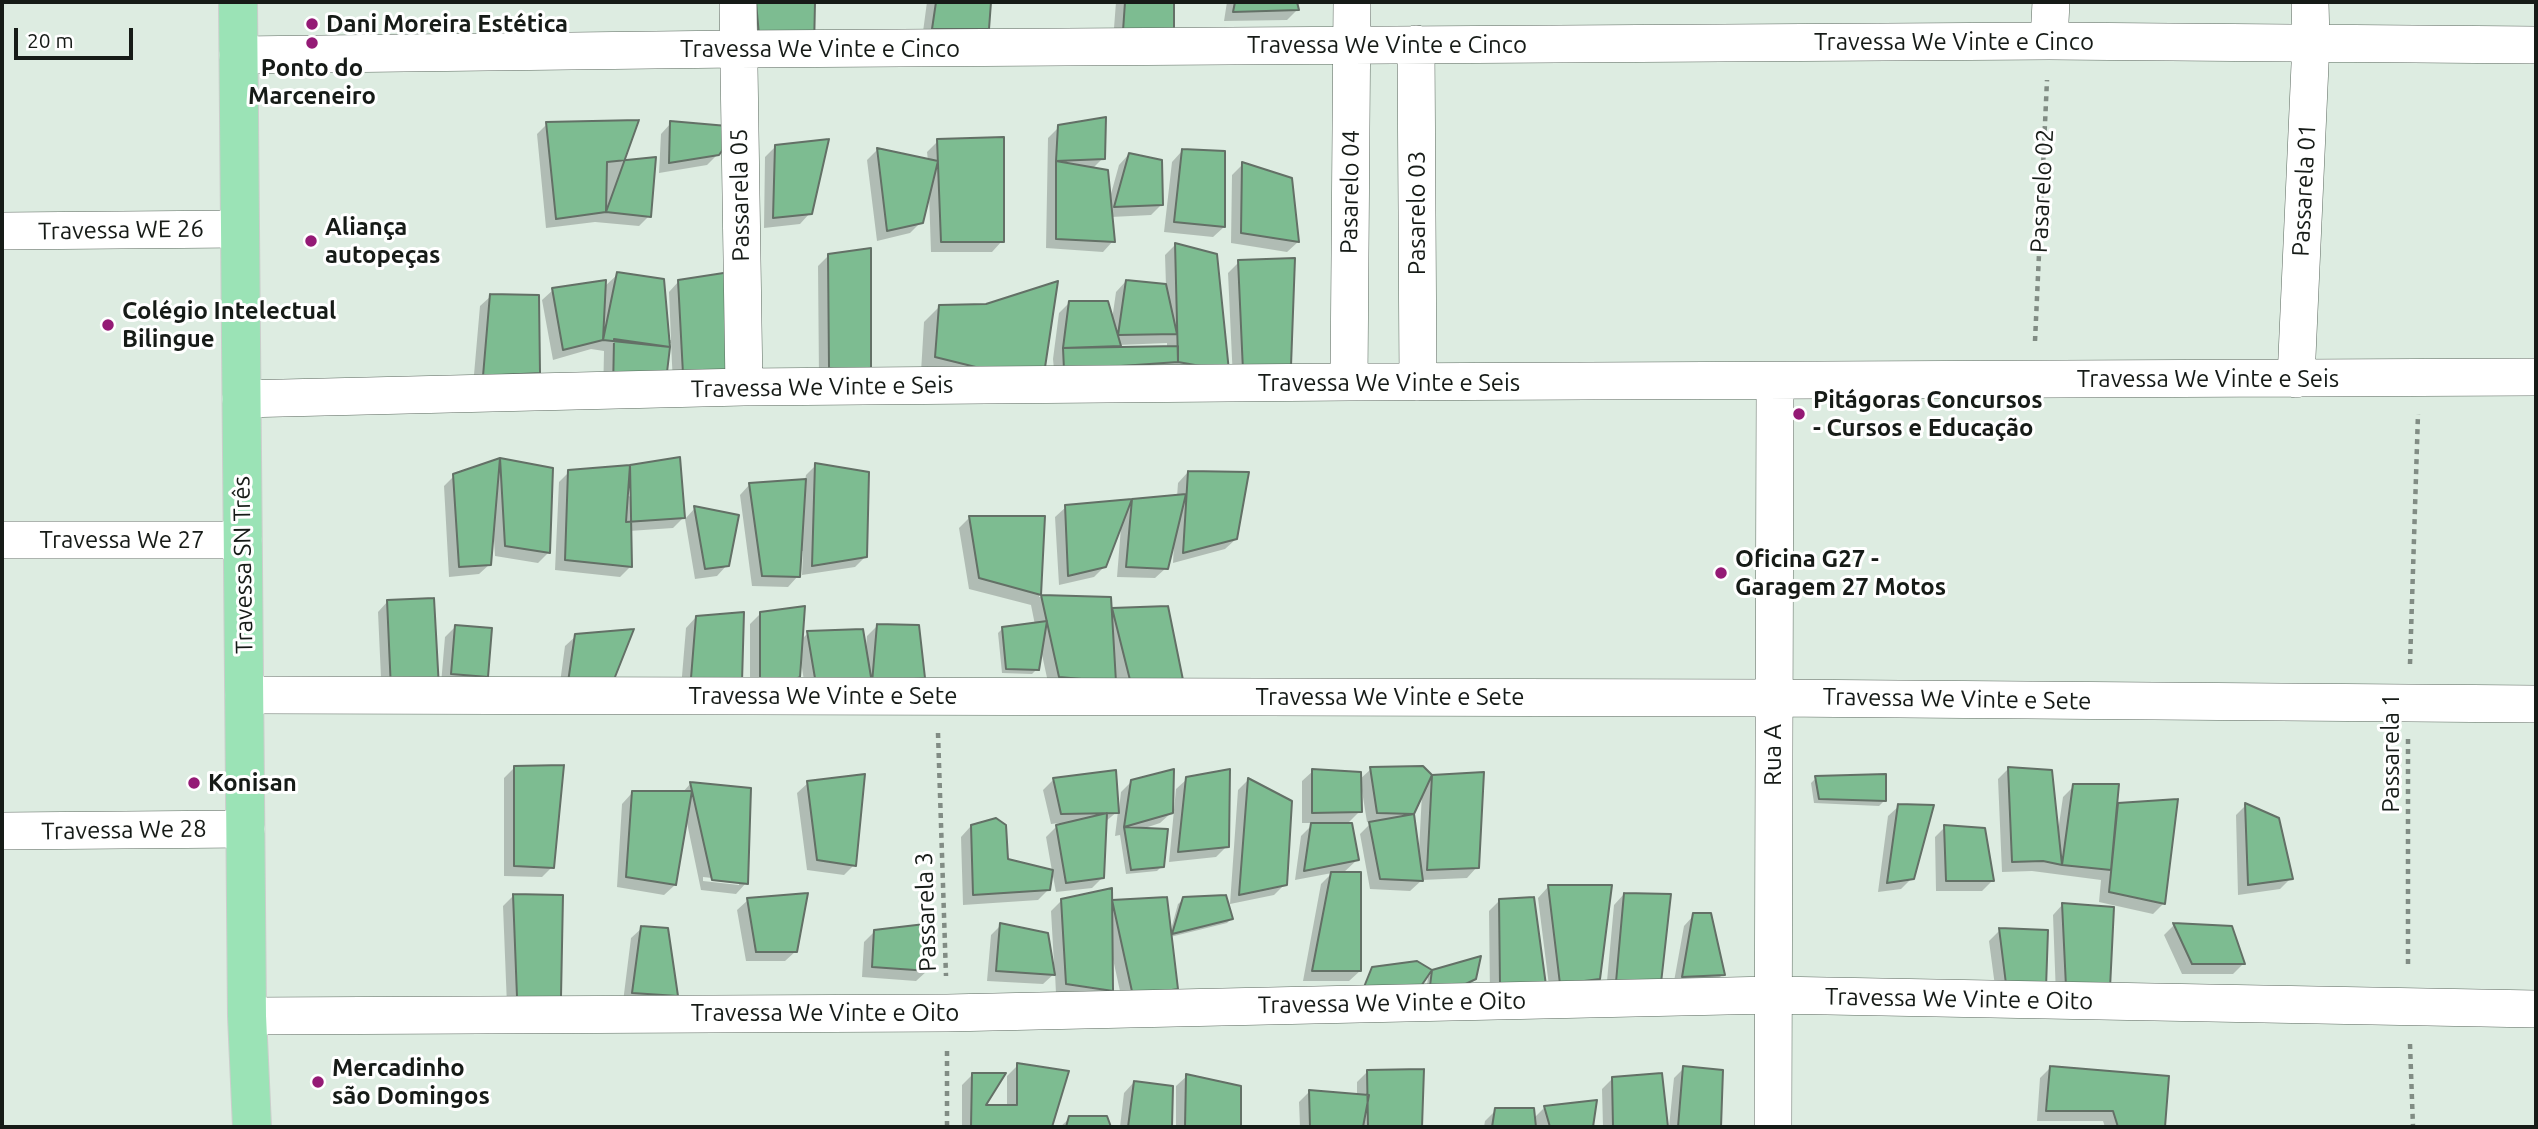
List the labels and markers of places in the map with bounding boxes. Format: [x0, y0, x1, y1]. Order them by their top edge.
place label: Dani Moreira Estética [326, 10, 568, 38]
marker: Dani Moreira Estética [304, 16, 320, 32]
marker: Ponto do Marceneiro [304, 35, 320, 51]
place label: Ponto do Marceneiro [248, 54, 376, 110]
place label: Aliança autopeças [325, 213, 440, 269]
marker: Aliança autopeças [303, 233, 319, 249]
place label: Colégio Intelectual Bilingue [122, 297, 336, 353]
marker: Colégio Intelectual Bilingue [100, 317, 116, 333]
place label: Pitágoras Concursos - Cursos e Educação [1813, 386, 2043, 442]
marker: Pitágoras Concursos - Cursos e Educação [1791, 406, 1807, 422]
place label: Oficina G27 - Garagem 27 Motos [1735, 545, 1946, 601]
marker: Oficina G27 - Garagem 27 Motos [1713, 565, 1729, 581]
place label: Konisan [208, 769, 297, 797]
marker: Konisan [186, 775, 202, 791]
place label: Mercadinho são Domingos [332, 1054, 490, 1110]
marker: Mercadinho são Domingos [310, 1074, 326, 1090]

